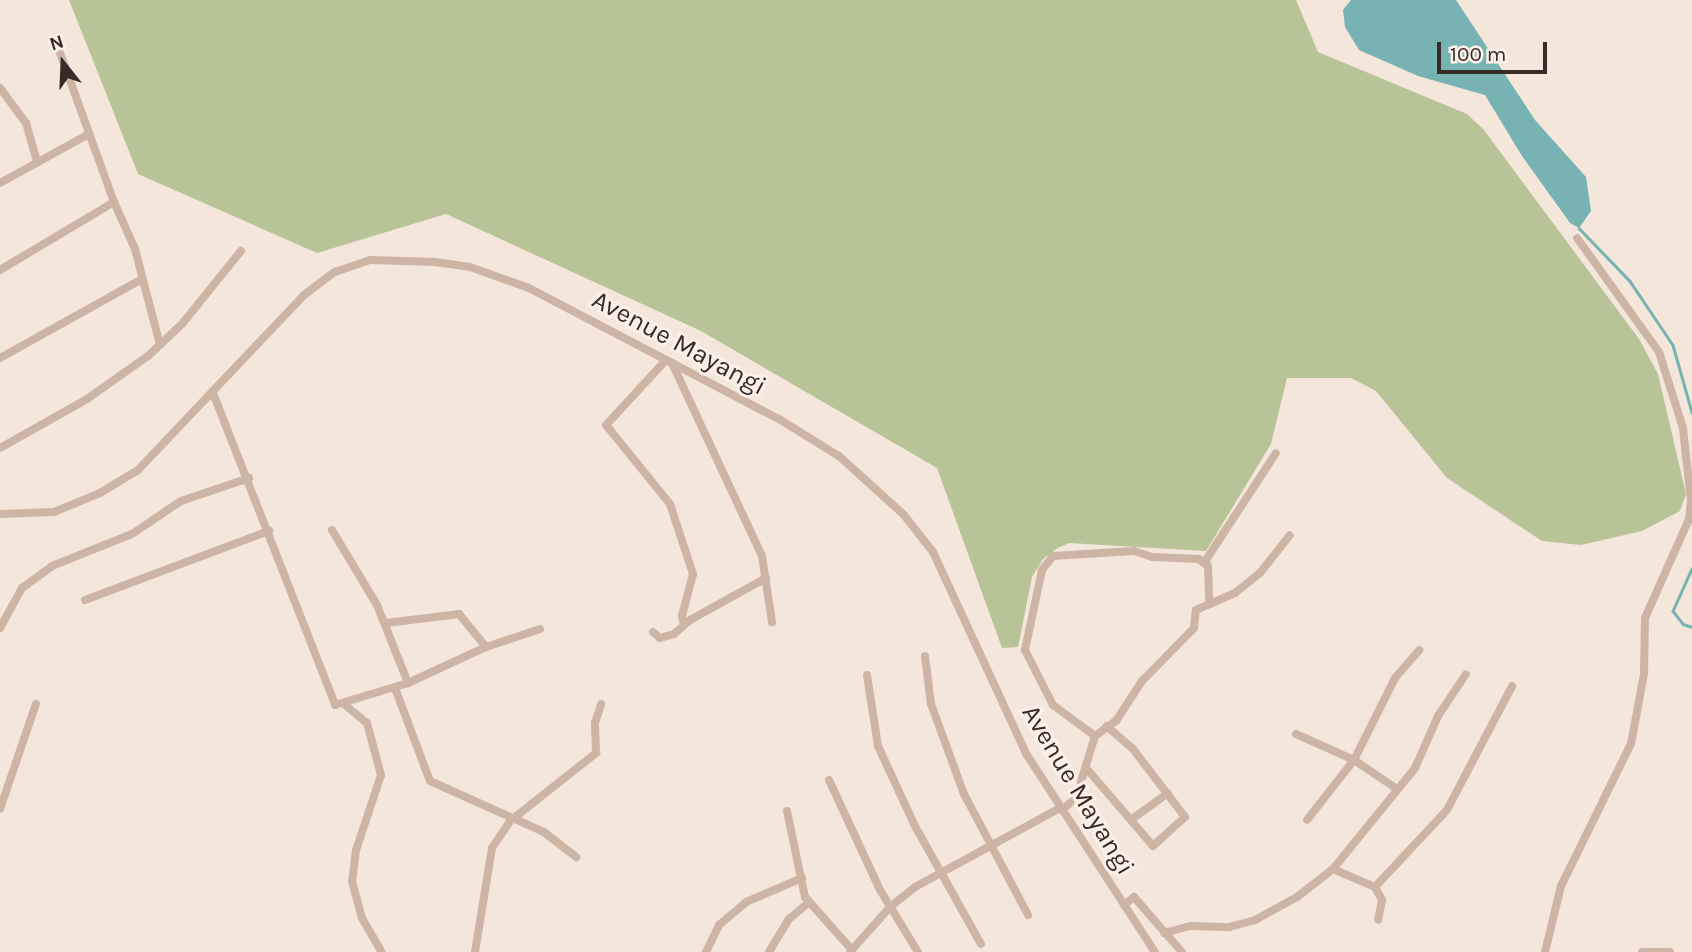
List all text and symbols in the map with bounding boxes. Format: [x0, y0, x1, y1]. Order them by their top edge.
north arrow [28, 28, 98, 98]
scale bar [1440, 28, 1550, 72]
text: N [47, 30, 66, 56]
text: 100 m [1450, 42, 1507, 66]
street label: Avenue Mayangi [587, 284, 771, 402]
street label: Avenue Mayangi [1015, 699, 1141, 881]

